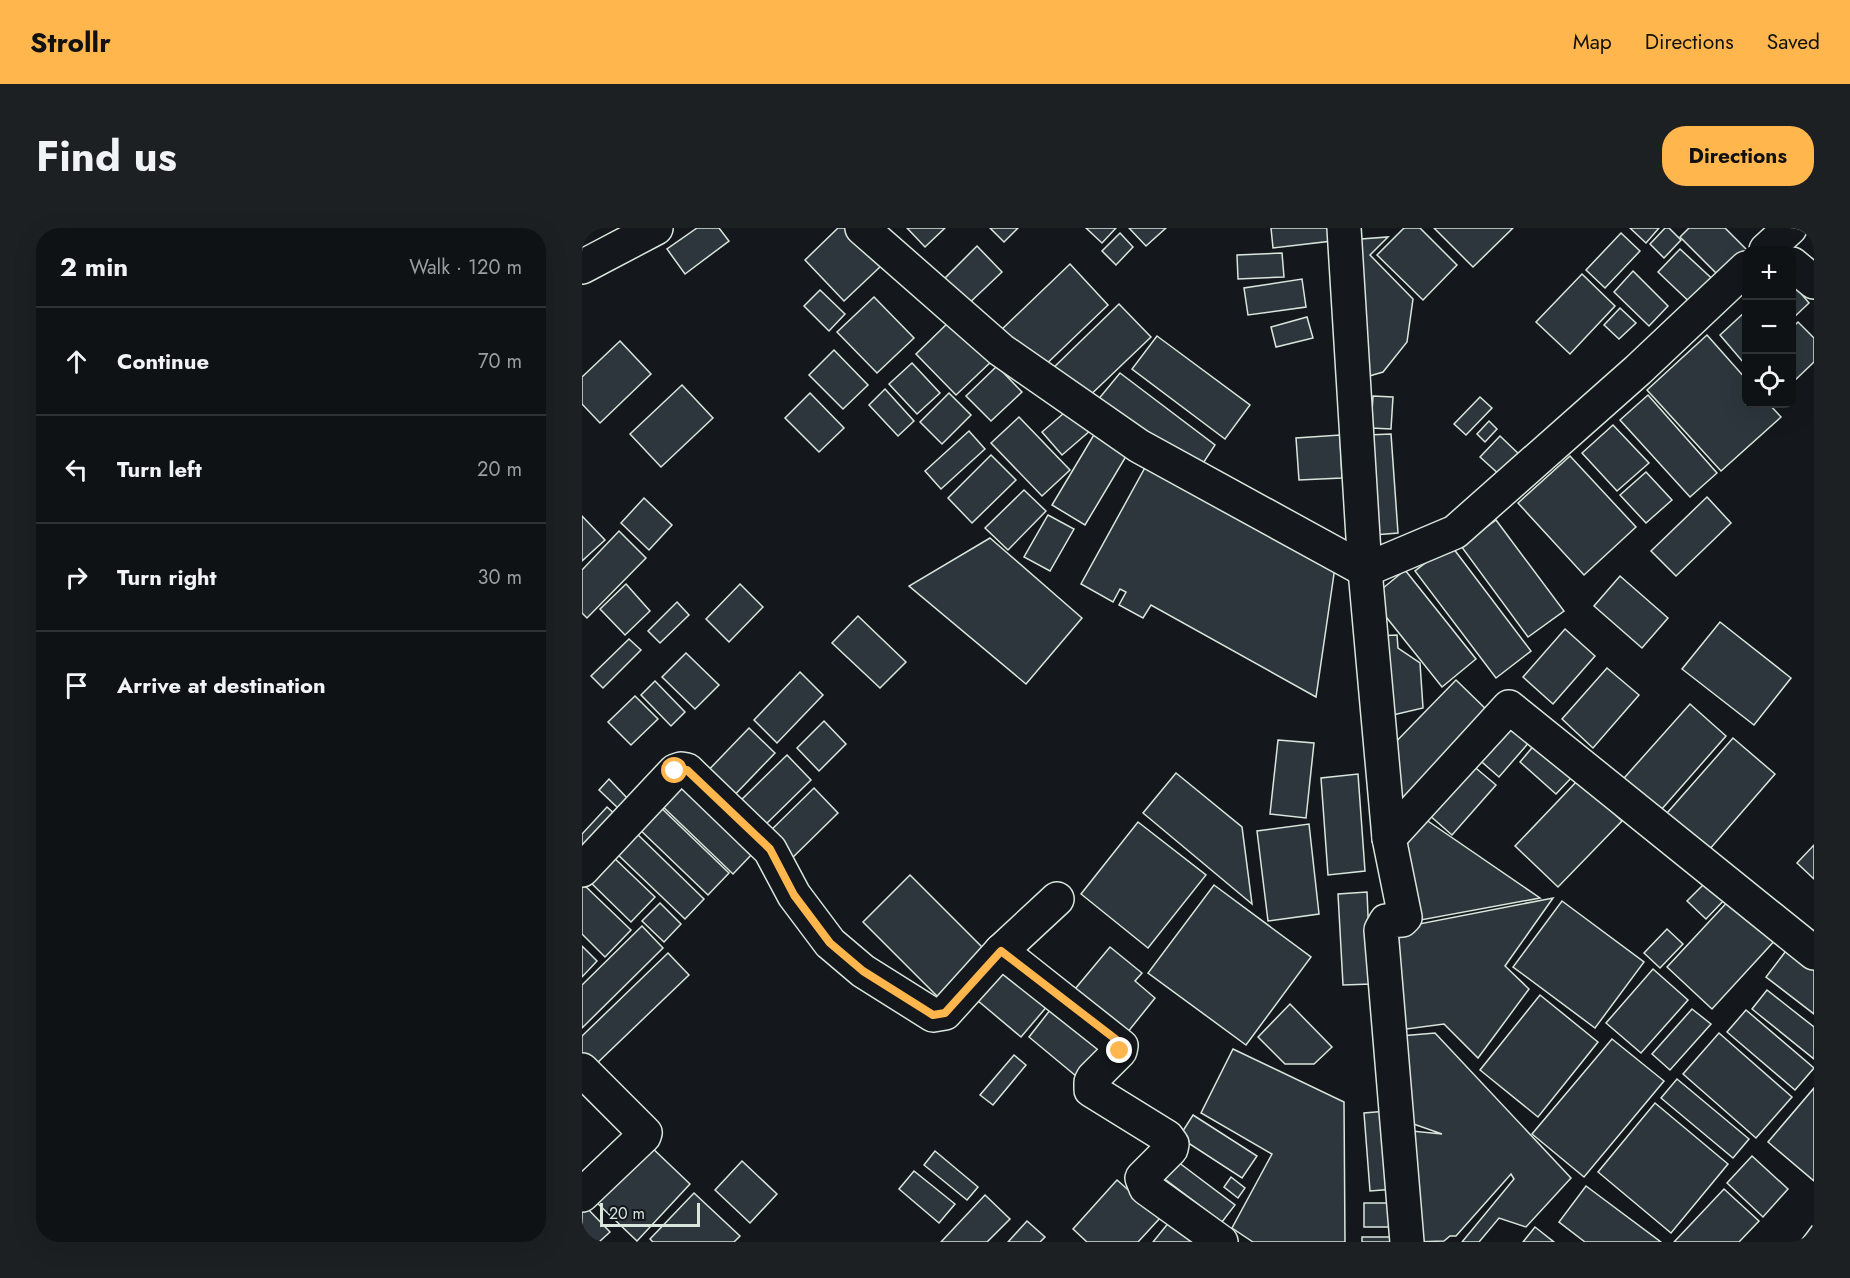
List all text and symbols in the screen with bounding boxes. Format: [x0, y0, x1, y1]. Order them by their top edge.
text: Strollr [30, 22, 111, 63]
text: Map [1573, 27, 1612, 57]
text: Directions [1645, 27, 1734, 57]
text: Saved [1767, 27, 1820, 57]
text: Find us [36, 126, 177, 187]
button: Directions [1662, 126, 1814, 186]
map controls [1742, 246, 1796, 408]
button: + [1742, 246, 1796, 300]
text: 2 min [60, 248, 128, 286]
text: Walk · 120 m [409, 253, 522, 282]
button: − [1742, 300, 1796, 354]
icon: ahead [60, 345, 93, 378]
text: Continue [117, 345, 209, 377]
text: 70 m [478, 347, 522, 376]
button: locate [1742, 354, 1796, 408]
icon: left [60, 453, 93, 486]
text: Turn left [117, 453, 202, 485]
text: 20 m [477, 455, 522, 484]
icon: right [60, 561, 93, 594]
text: Turn right [117, 561, 217, 593]
text: 30 m [477, 563, 522, 592]
icon: arrive [60, 669, 93, 702]
text: Arrive at destination [117, 669, 326, 701]
route start [661, 757, 687, 783]
route end [1106, 1037, 1132, 1063]
scale bar [600, 1200, 700, 1228]
text: 20 m [609, 1202, 645, 1225]

